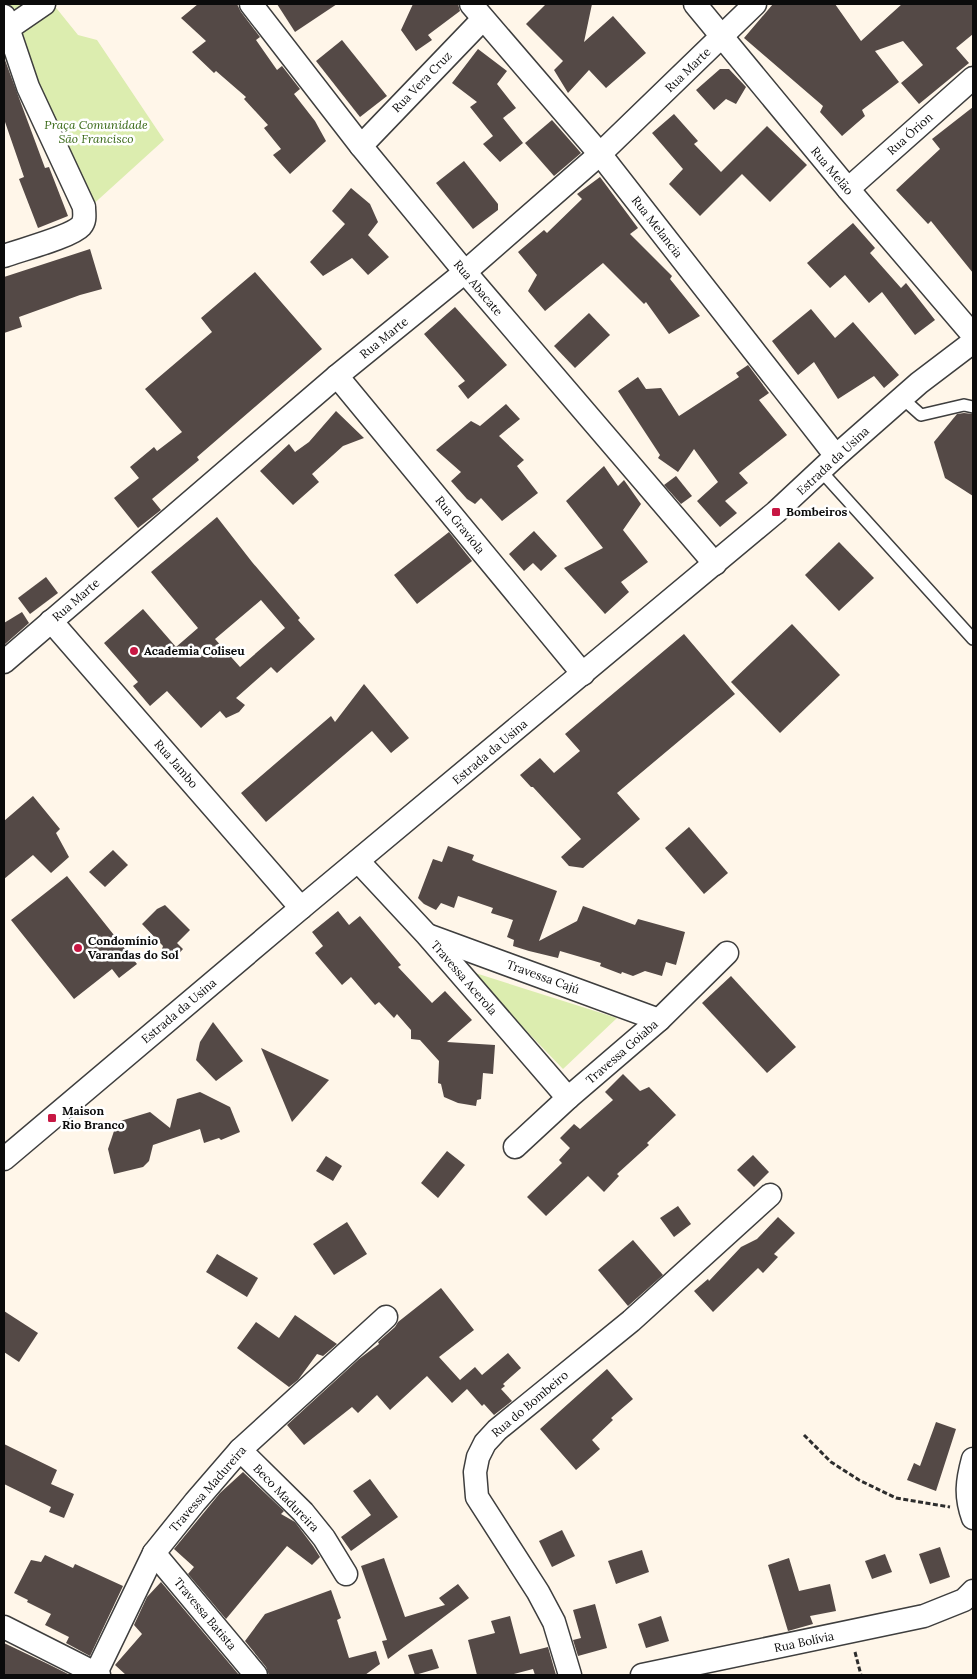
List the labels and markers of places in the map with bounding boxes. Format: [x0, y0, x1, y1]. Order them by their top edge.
place label: Bombeiros [786, 504, 847, 519]
marker: Bombeiros [770, 506, 782, 518]
place label: Academia Coliseu [144, 643, 245, 658]
marker: Academia Coliseu [128, 645, 140, 657]
place label: Condomínio Varandas do Sol [88, 933, 179, 962]
marker: Condomínio Varandas do Sol [72, 942, 84, 954]
place label: Maison Rio Branco [62, 1103, 125, 1132]
marker: Maison Rio Branco [46, 1112, 58, 1124]

